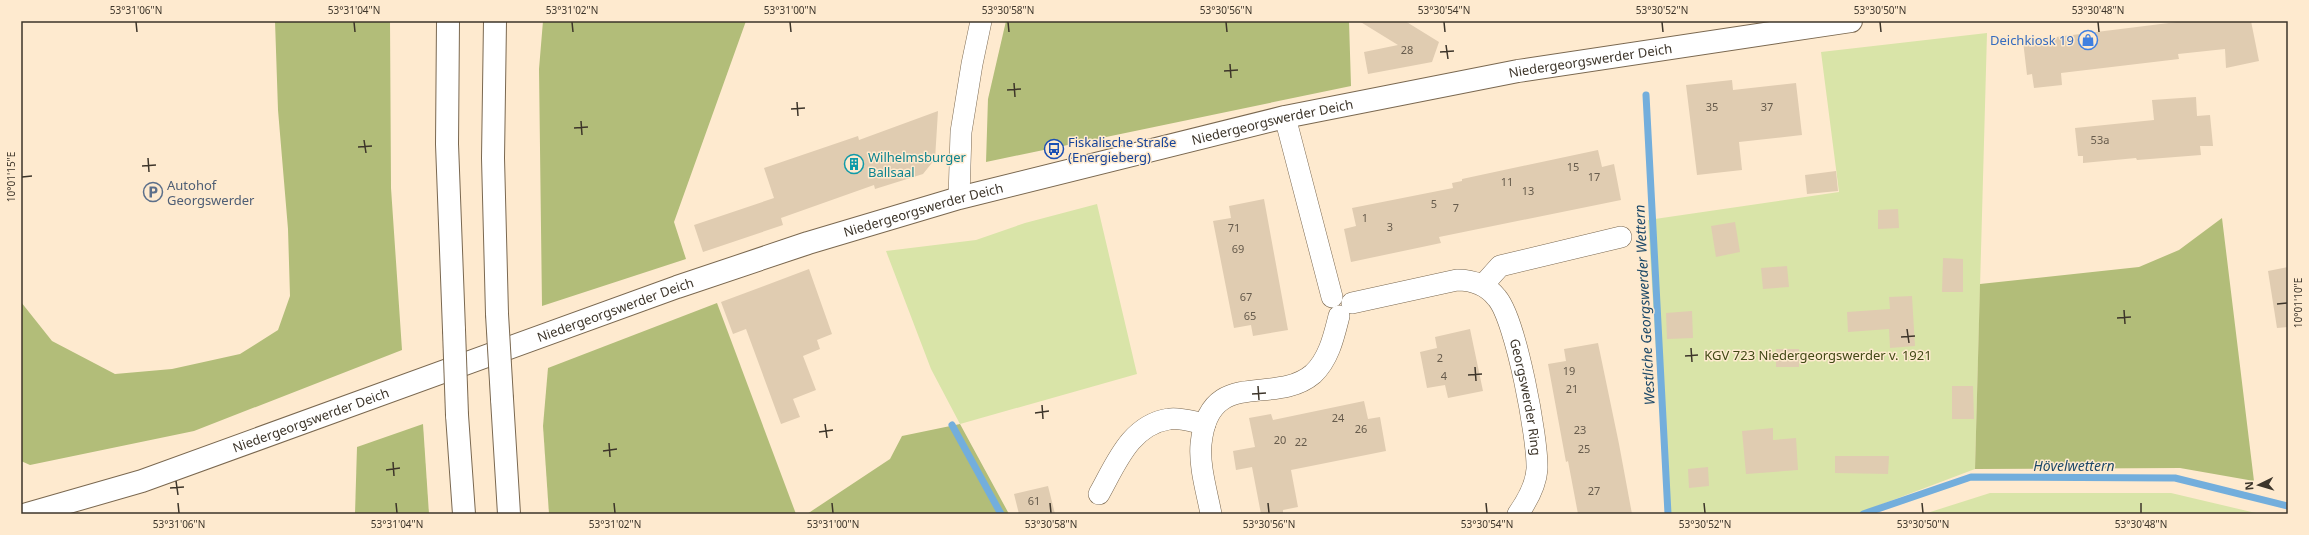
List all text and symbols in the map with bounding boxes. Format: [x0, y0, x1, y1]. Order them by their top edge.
text: 53°31'06"N [110, 3, 162, 17]
text: 53°31'04"N [328, 3, 380, 17]
text: 53°31'02"N [546, 3, 598, 17]
text: 53°31'00"N [764, 3, 816, 17]
text: 53°30'58"N [982, 3, 1034, 17]
text: 53°30'56"N [1200, 3, 1252, 17]
text: 53°30'54"N [1418, 3, 1470, 17]
text: 53°30'52"N [1636, 3, 1688, 17]
text: 53°30'50"N [1854, 3, 1906, 17]
text: 53°30'48"N [2072, 3, 2124, 17]
shop icon: Deichkiosk 19 [2077, 29, 2099, 51]
place label: Deichkiosk 19 [1990, 31, 2074, 49]
street label: Niedergeorgswerder Deich [1507, 39, 1673, 82]
house number: 28 [1401, 42, 1413, 57]
street label: Niedergeorgswerder Deich [1190, 95, 1355, 149]
house number: 35 [1706, 99, 1718, 114]
house number: 37 [1761, 99, 1773, 114]
house number: 53a [2091, 132, 2109, 147]
place label: Fiskalische Straße (Energieberg) [1068, 133, 1176, 166]
bus stop icon: Fiskalische Straße (Energieberg) [1043, 138, 1065, 160]
place label: Wilhelmsburger Ballsaal [868, 148, 966, 181]
text: 10°01'15"E [4, 152, 18, 202]
building icon: Wilhelmsburger Ballsaal [843, 153, 865, 175]
house number: 15 [1567, 159, 1579, 174]
house number: 17 [1588, 169, 1600, 184]
house number: 11 [1501, 174, 1513, 189]
place label: Autohof Georgswerder [167, 176, 255, 209]
street label: Niedergeorgswerder Deich [841, 178, 1005, 241]
parking icon: Autohof Georgswerder [142, 181, 164, 203]
house number: 13 [1522, 183, 1534, 198]
house number: 5 [1431, 196, 1437, 211]
house number: 7 [1453, 200, 1459, 215]
water label: Westliche Georgswerder Wettern [1629, 204, 1659, 406]
house number: 1 [1362, 210, 1368, 225]
house number: 3 [1387, 219, 1393, 234]
house number: 71 [1228, 220, 1240, 235]
house number: 69 [1232, 241, 1244, 256]
street label: Niedergeorgswerder Deich [535, 273, 696, 346]
text: 10°01'10"E [2291, 278, 2305, 328]
house number: 67 [1240, 289, 1252, 304]
house number: 65 [1244, 308, 1256, 323]
street label: Georgswerder Ring [1506, 337, 1545, 456]
park label: KGV 723 Niedergeorgswerder v. 1921 [1704, 346, 1932, 364]
house number: 2 [1437, 350, 1443, 365]
house number: 19 [1563, 363, 1575, 378]
house number: 4 [1441, 368, 1448, 383]
house number: 21 [1566, 381, 1578, 396]
street label: Niedergeorgswerder Deich [230, 383, 391, 456]
house number: 24 [1332, 410, 1345, 425]
house number: 26 [1355, 421, 1367, 436]
house number: 23 [1574, 422, 1586, 437]
house number: 20 [1274, 432, 1286, 447]
house number: 22 [1295, 434, 1307, 449]
house number: 25 [1578, 441, 1590, 456]
water label: Hövelwettern [2033, 456, 2115, 475]
north arrow [2239, 465, 2279, 505]
text: N [2241, 481, 2256, 491]
house number: 27 [1588, 483, 1600, 498]
house number: 61 [1028, 493, 1040, 508]
text: 53°31'06"N [153, 517, 205, 531]
text: 53°31'04"N [371, 517, 423, 531]
text: 53°31'02"N [589, 517, 641, 531]
text: 53°31'00"N [807, 517, 859, 531]
text: 53°30'58"N [1025, 517, 1077, 531]
text: 53°30'56"N [1243, 517, 1295, 531]
text: 53°30'54"N [1461, 517, 1513, 531]
text: 53°30'52"N [1679, 517, 1731, 531]
text: 53°30'50"N [1897, 517, 1949, 531]
text: 53°30'48"N [2115, 517, 2167, 531]

